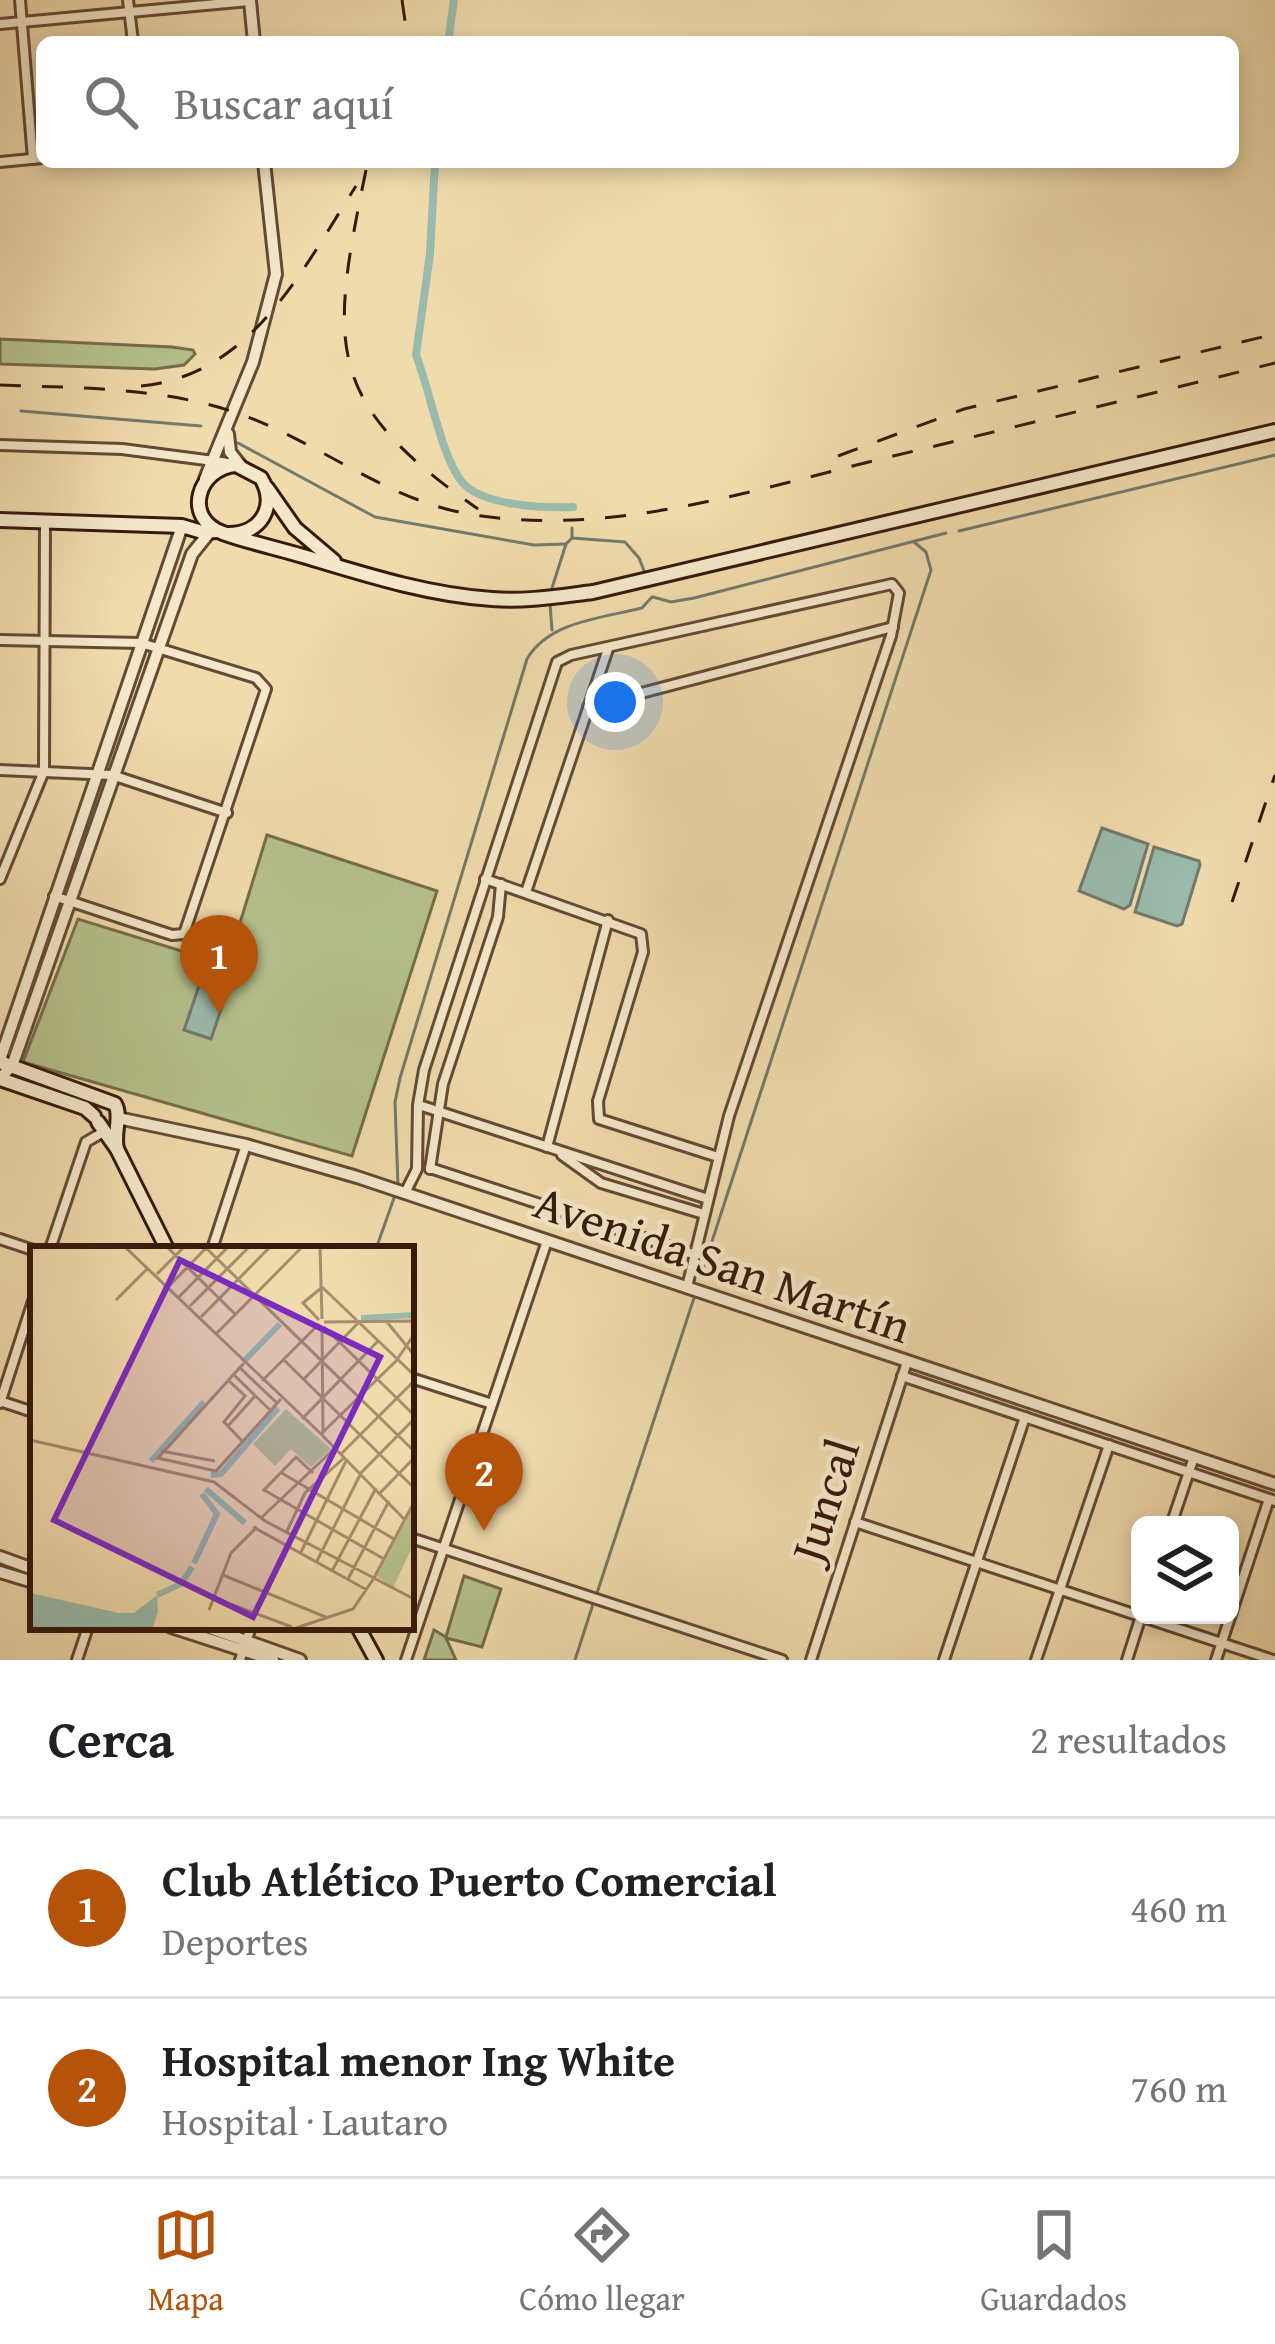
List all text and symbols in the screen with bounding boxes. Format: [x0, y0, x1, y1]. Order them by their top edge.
search box [36, 36, 1239, 168]
icon: search [78, 69, 144, 135]
text: Buscar aquí [174, 70, 393, 135]
your location [585, 672, 645, 732]
pin: 1 [180, 915, 258, 1014]
street label: Avenida San Martín [525, 1165, 921, 1361]
inset map [30, 1246, 414, 1630]
street label: Juncal [769, 1429, 877, 1576]
pin: 2 [445, 1432, 523, 1531]
map controls [1131, 1516, 1239, 1624]
button: layers [1131, 1516, 1239, 1624]
text: Cerca [48, 1701, 174, 1776]
text: 2 resultados [1030, 1710, 1227, 1767]
text: Club Atlético Puerto Comercial [162, 1847, 777, 1912]
text: 1 [77, 1879, 97, 1936]
text: 460 m [1130, 1879, 1227, 1936]
text: Deportes [162, 1912, 309, 1969]
text: Hospital menor Ing White [162, 2027, 675, 2092]
text: 2 [77, 2059, 97, 2116]
text: 760 m [1130, 2059, 1227, 2116]
text: Hospital · Lautaro [162, 2092, 448, 2149]
tab: Mapa [148, 2202, 224, 2322]
tab: Cómo llegar [519, 2202, 685, 2322]
tab: Guardados [980, 2202, 1127, 2322]

